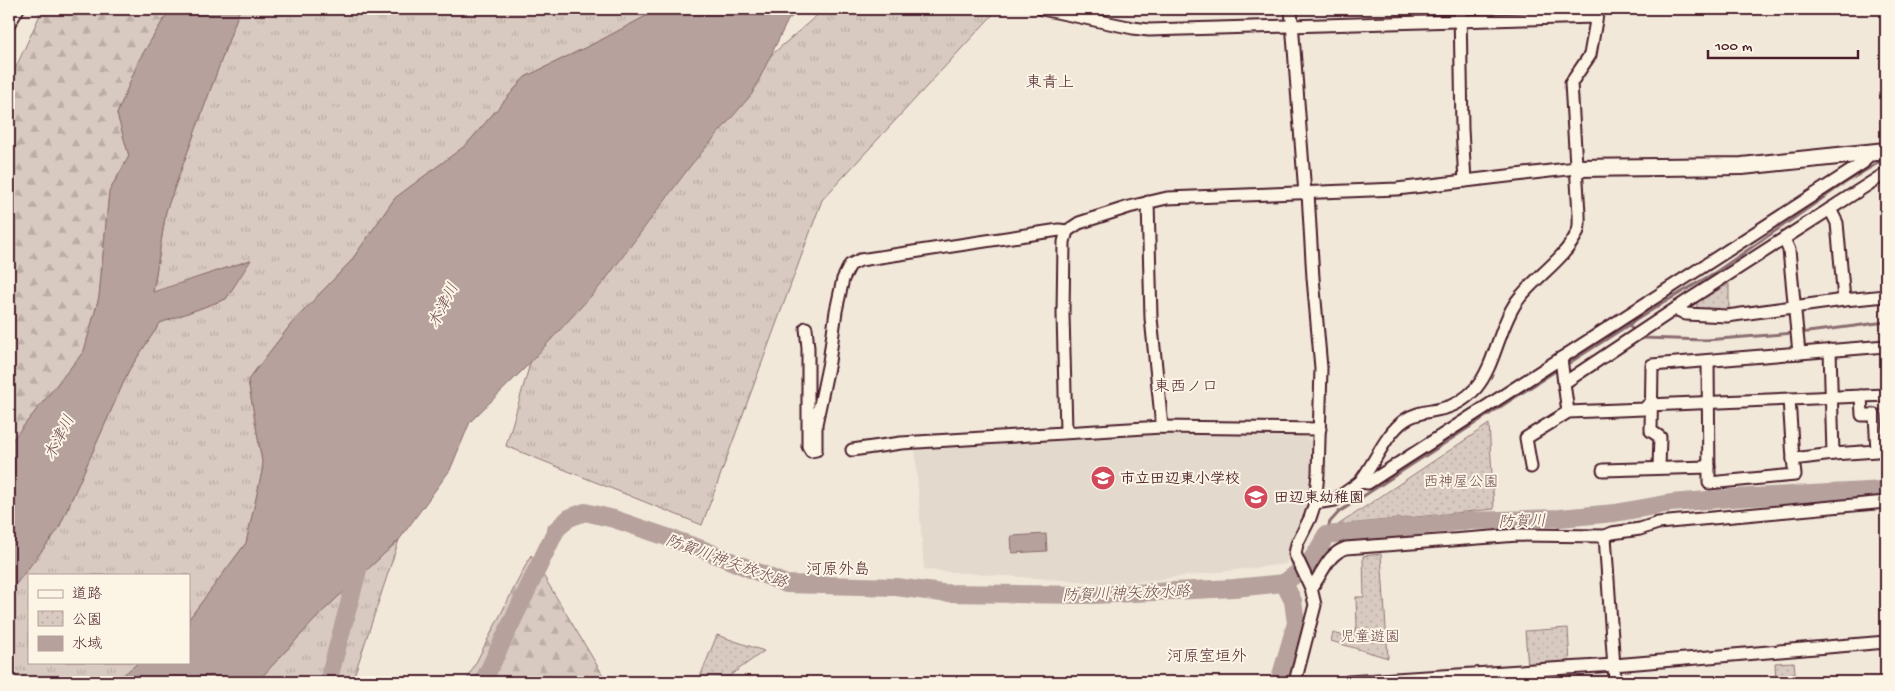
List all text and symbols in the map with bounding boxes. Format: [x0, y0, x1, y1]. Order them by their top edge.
scale bar [1708, 28, 1858, 60]
text: 100 m [1714, 38, 1753, 56]
district label: 東青上 [1026, 73, 1074, 94]
water label: 木津川 [425, 280, 464, 332]
district label: 東西ノ口 [1154, 377, 1218, 398]
water label: 木津川 [41, 412, 80, 464]
school or university icon: 市立田辺東小学校 [1090, 465, 1116, 491]
place label: 市立田辺東小学校 [1120, 470, 1240, 489]
park label: 西神屋公園 [1423, 473, 1499, 492]
school or university icon: 田辺東幼稚園 [1243, 484, 1269, 510]
place label: 田辺東幼稚園 [1274, 489, 1364, 508]
water label: 防賀川 [1498, 512, 1546, 534]
water label: 防賀川神矢放水路 [662, 532, 790, 594]
district label: 河原外島 [806, 561, 870, 581]
legend [28, 574, 190, 664]
water label: 防賀川神矢放水路 [1062, 583, 1191, 607]
text: 道路 [72, 586, 102, 604]
text: 公園 [72, 612, 102, 630]
park label: 児童遊園 [1340, 628, 1400, 647]
text: 水域 [72, 635, 102, 654]
district label: 河原室垣外 [1167, 648, 1247, 668]

